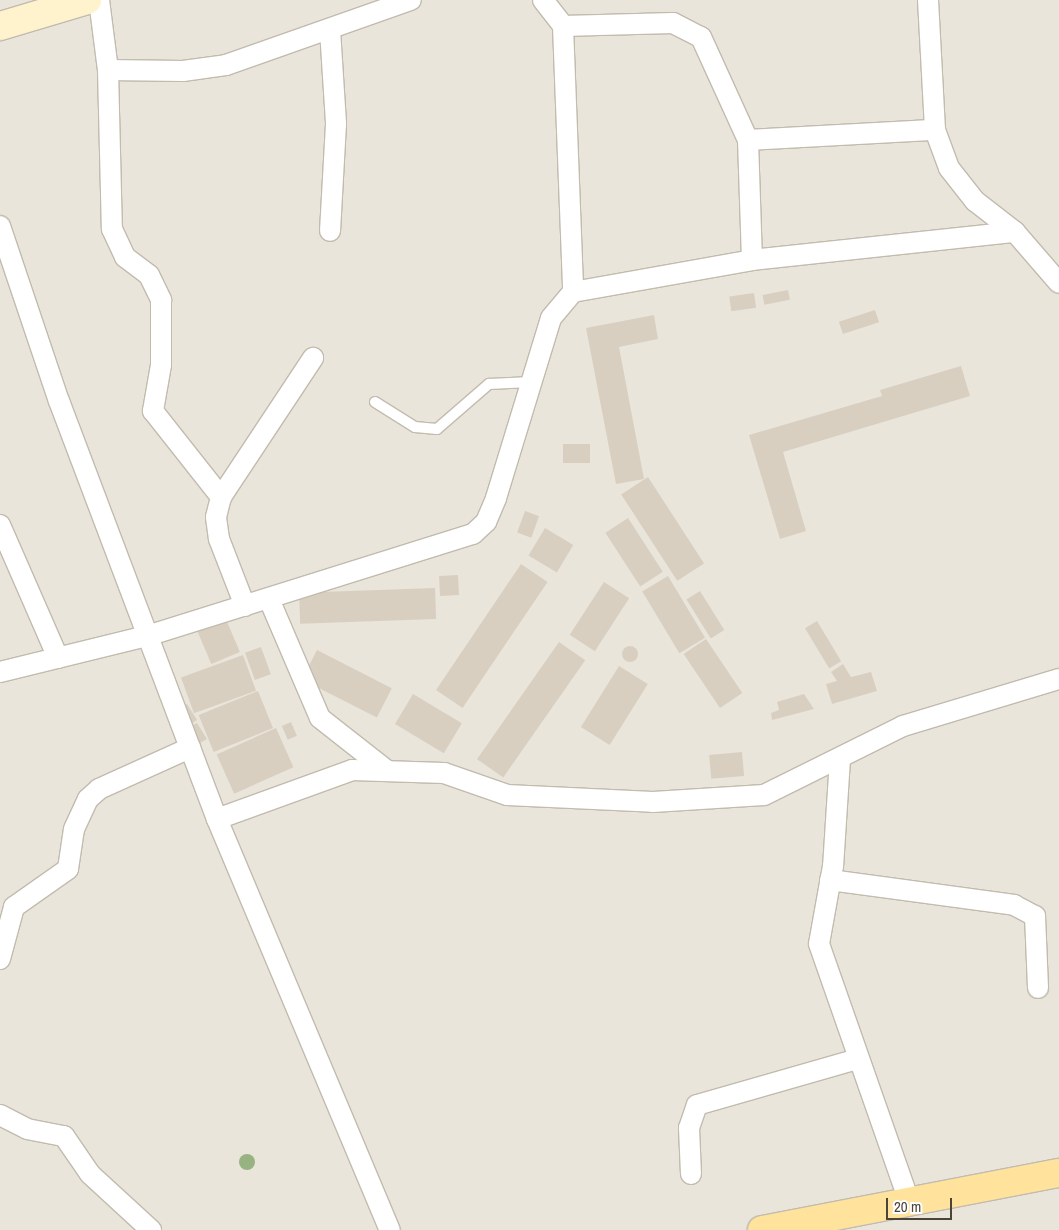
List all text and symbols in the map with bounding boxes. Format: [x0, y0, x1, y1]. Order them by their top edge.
scale bar [889, 1188, 955, 1220]
text: 20 m [894, 1196, 921, 1217]

